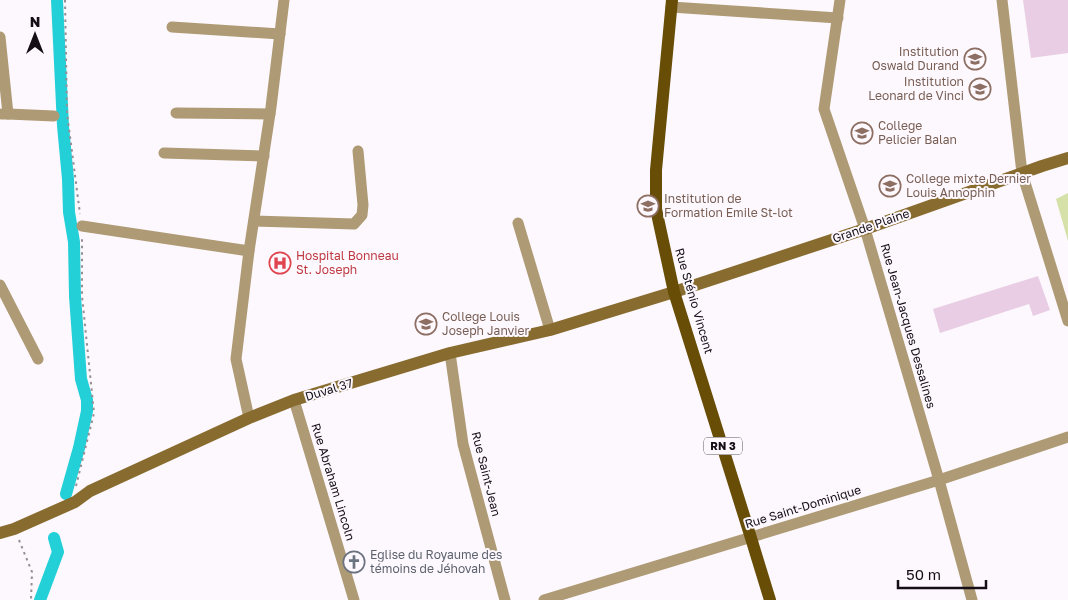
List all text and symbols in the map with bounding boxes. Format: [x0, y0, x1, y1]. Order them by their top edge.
north arrow [10, 10, 60, 60]
text: N [30, 13, 40, 30]
place label: Institution Oswald Durand [872, 44, 959, 73]
school or university icon: Institution Oswald Durand [963, 47, 987, 71]
place label: Institution Leonard de Vinci [868, 74, 964, 103]
school or university icon: Institution Leonard de Vinci [968, 77, 992, 101]
place label: College Pelicier Balan [878, 118, 957, 147]
school or university icon: College Pelicier Balan [850, 121, 874, 145]
place label: College mixte Dernier Louis Annophin [906, 171, 1031, 200]
school or university icon: College mixte Dernier Louis Annophin [878, 174, 902, 198]
place label: Institution de Formation Emile St-lot [664, 191, 793, 220]
school or university icon: Institution de Formation Emile St-lot [636, 194, 660, 218]
street label: Grande Plaine [830, 205, 911, 246]
street label: Rue Jean-Jacques Dessalines [878, 242, 939, 410]
street label: Rue Sténio Vincent [672, 246, 717, 356]
place label: Hospital Bonneau St. Joseph [296, 248, 399, 277]
hospital icon: Hospital Bonneau St. Joseph [268, 251, 292, 275]
place label: College Louis Joseph Janvier [442, 309, 529, 338]
school or university icon: College Louis Joseph Janvier [414, 312, 438, 336]
street label: Duval 37 [303, 375, 354, 404]
street label: Rue Abraham Lincoln [308, 421, 358, 542]
street label: Rue Saint-Jean [469, 430, 504, 518]
road number: RN 3 [704, 438, 742, 454]
street label: Rue Saint-Dominique [743, 482, 863, 531]
place label: Eglise du Royaume des témoins de Jéhovah [370, 547, 502, 576]
church icon: Eglise du Royaume des témoins de Jéhovah [342, 550, 366, 574]
scale bar [898, 558, 986, 590]
text: 50 m [906, 565, 941, 583]

